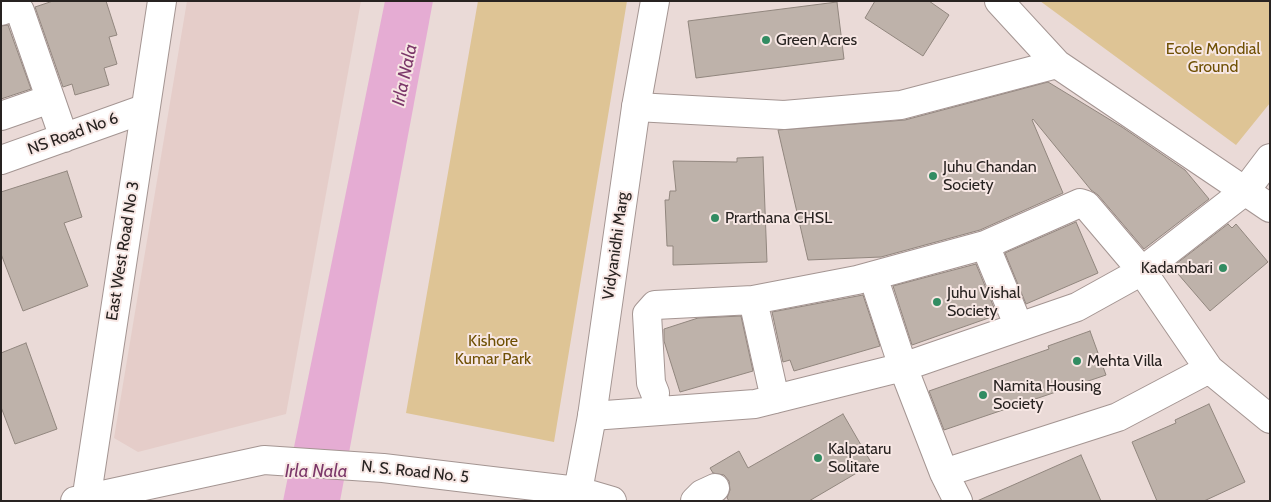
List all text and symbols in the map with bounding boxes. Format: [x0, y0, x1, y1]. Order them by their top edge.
place label: Green Acres [776, 30, 857, 50]
marker: Green Acres [760, 34, 772, 46]
park label: Ecole Mondial Ground [1166, 39, 1260, 77]
water label: Irla Nala [388, 42, 422, 108]
street label: NS Road No 6 [25, 109, 121, 159]
place label: Juhu Chandan Society [943, 157, 1037, 195]
marker: Juhu Chandan Society [927, 170, 939, 182]
street label: East West Road No 3 [102, 180, 144, 322]
street label: Vidyanidhi Marg [599, 191, 633, 301]
place label: Prarthana CHSL [725, 208, 832, 228]
marker: Prarthana CHSL [709, 212, 721, 224]
place label: Kadambari [1141, 258, 1213, 278]
marker: Kadambari [1217, 262, 1229, 274]
place label: Juhu Vishal Society [947, 283, 1021, 321]
marker: Juhu Vishal Society [931, 296, 943, 308]
park label: Kishore Kumar Park [455, 331, 531, 369]
place label: Mehta Villa [1087, 351, 1162, 371]
marker: Mehta Villa [1071, 355, 1083, 367]
place label: Namita Housing Society [993, 376, 1101, 414]
marker: Namita Housing Society [977, 389, 989, 401]
place label: Kalpataru Solitare [828, 439, 891, 477]
marker: Kalpataru Solitare [812, 452, 824, 464]
street label: N. S. Road No. 5 [360, 457, 470, 487]
water label: Irla Nala [285, 461, 347, 483]

